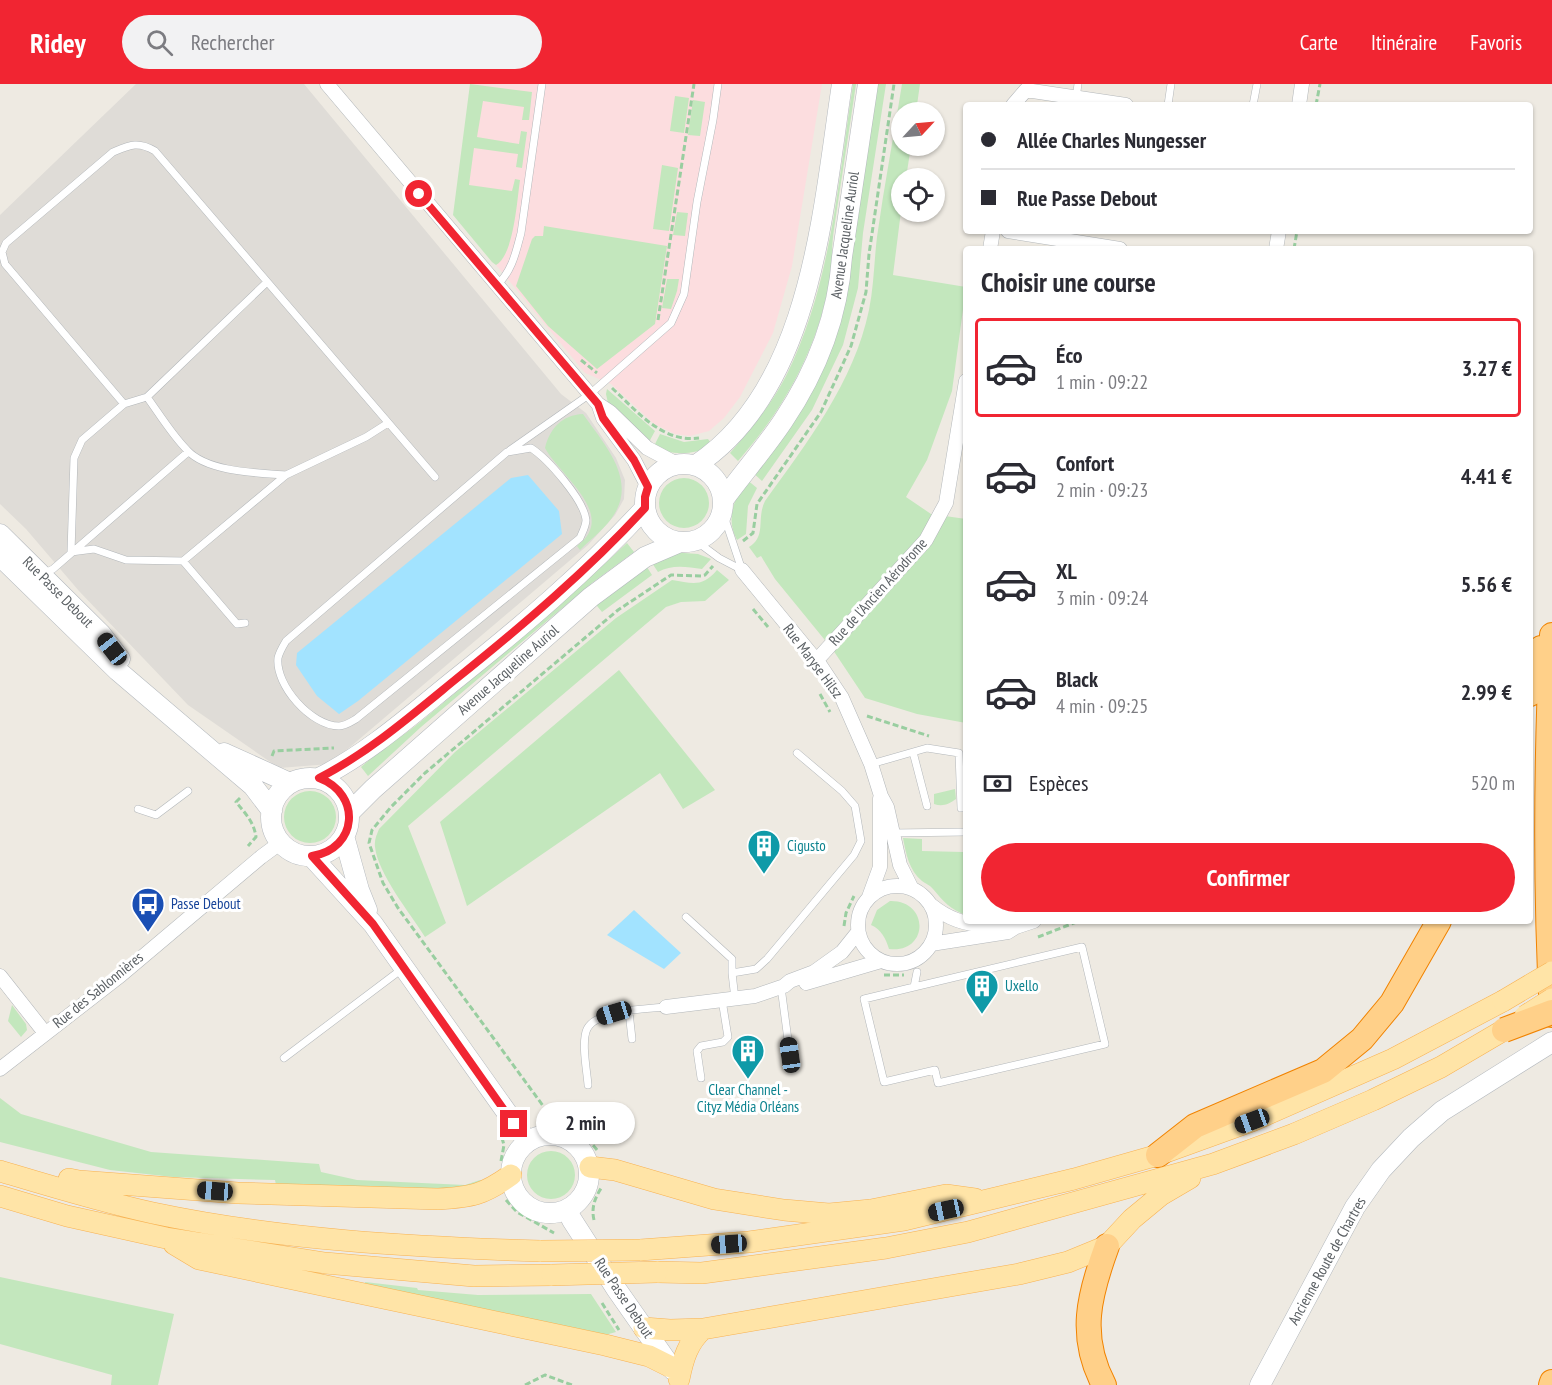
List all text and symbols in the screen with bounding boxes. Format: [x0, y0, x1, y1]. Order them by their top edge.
search box [122, 15, 542, 69]
text: Ridey [30, 24, 86, 61]
icon: search [143, 26, 176, 59]
text: Rechercher [191, 28, 275, 56]
text: Carte [1300, 29, 1338, 56]
text: Itinéraire [1371, 29, 1437, 56]
text: Favoris [1470, 29, 1522, 56]
north arrow [891, 102, 945, 156]
map controls [891, 102, 945, 222]
text: Allée Charles Nungesser [1017, 126, 1206, 154]
button: locate [891, 168, 945, 222]
street label: Avenue Jacqueline Auriol [826, 170, 863, 300]
route start [405, 180, 432, 207]
text: Rue Passe Debout [1017, 184, 1157, 212]
text: Choisir une course [981, 265, 1156, 299]
icon: car [984, 341, 1038, 395]
text: Éco [1056, 341, 1083, 369]
text: 3.27 € [1462, 354, 1512, 382]
text: 1 min · 09:22 [1056, 369, 1148, 395]
icon: car [984, 449, 1038, 503]
text: Confort [1056, 449, 1114, 477]
text: 4.41 € [1461, 462, 1512, 490]
text: 2 min · 09:23 [1056, 477, 1148, 503]
street label: Rue de l'Ancien Aérodrome [824, 534, 931, 649]
street label: Rue Passe Debout [19, 552, 98, 631]
icon: car [984, 557, 1038, 611]
text: XL [1056, 557, 1077, 585]
text: 5.56 € [1461, 570, 1512, 598]
text: 3 min · 09:24 [1056, 585, 1148, 611]
street label: Avenue Jacqueline Auriol [453, 620, 563, 719]
street label: Rue Maryse Hilsz [779, 620, 847, 702]
car [94, 629, 130, 669]
icon: car [984, 665, 1038, 719]
text: Black [1056, 665, 1098, 693]
text: 2.99 € [1461, 678, 1512, 706]
text: 4 min · 09:25 [1056, 693, 1148, 719]
icon: cash [981, 767, 1014, 800]
text: Espèces [1029, 769, 1088, 797]
text: 520 m [1471, 770, 1515, 796]
building icon: Cigusto [746, 828, 782, 875]
place label: Cigusto [787, 836, 826, 855]
button: Confirmer [981, 843, 1515, 912]
bus stop icon: Passe Debout [130, 886, 166, 933]
place label: Passe Debout [171, 894, 241, 913]
street label: Rue des Sablonnières [49, 947, 147, 1032]
building icon: Uxello [964, 968, 1000, 1015]
place label: Uxello [1005, 976, 1038, 995]
car [594, 999, 634, 1027]
building icon: Clear Channel - Cityz Média Orléans [730, 1033, 766, 1080]
car [779, 1036, 801, 1074]
place label: Clear Channel - Cityz Média Orléans [697, 1080, 799, 1116]
callout: 2 min [535, 1103, 634, 1145]
car [1232, 1106, 1272, 1136]
route end [500, 1110, 527, 1137]
text: 2 min [565, 1110, 606, 1136]
car [196, 1181, 234, 1201]
street label: Ancienne Route de Chartres [1284, 1193, 1370, 1328]
car [927, 1197, 965, 1223]
car [710, 1234, 748, 1254]
street label: Rue Passe Debout [591, 1254, 658, 1341]

